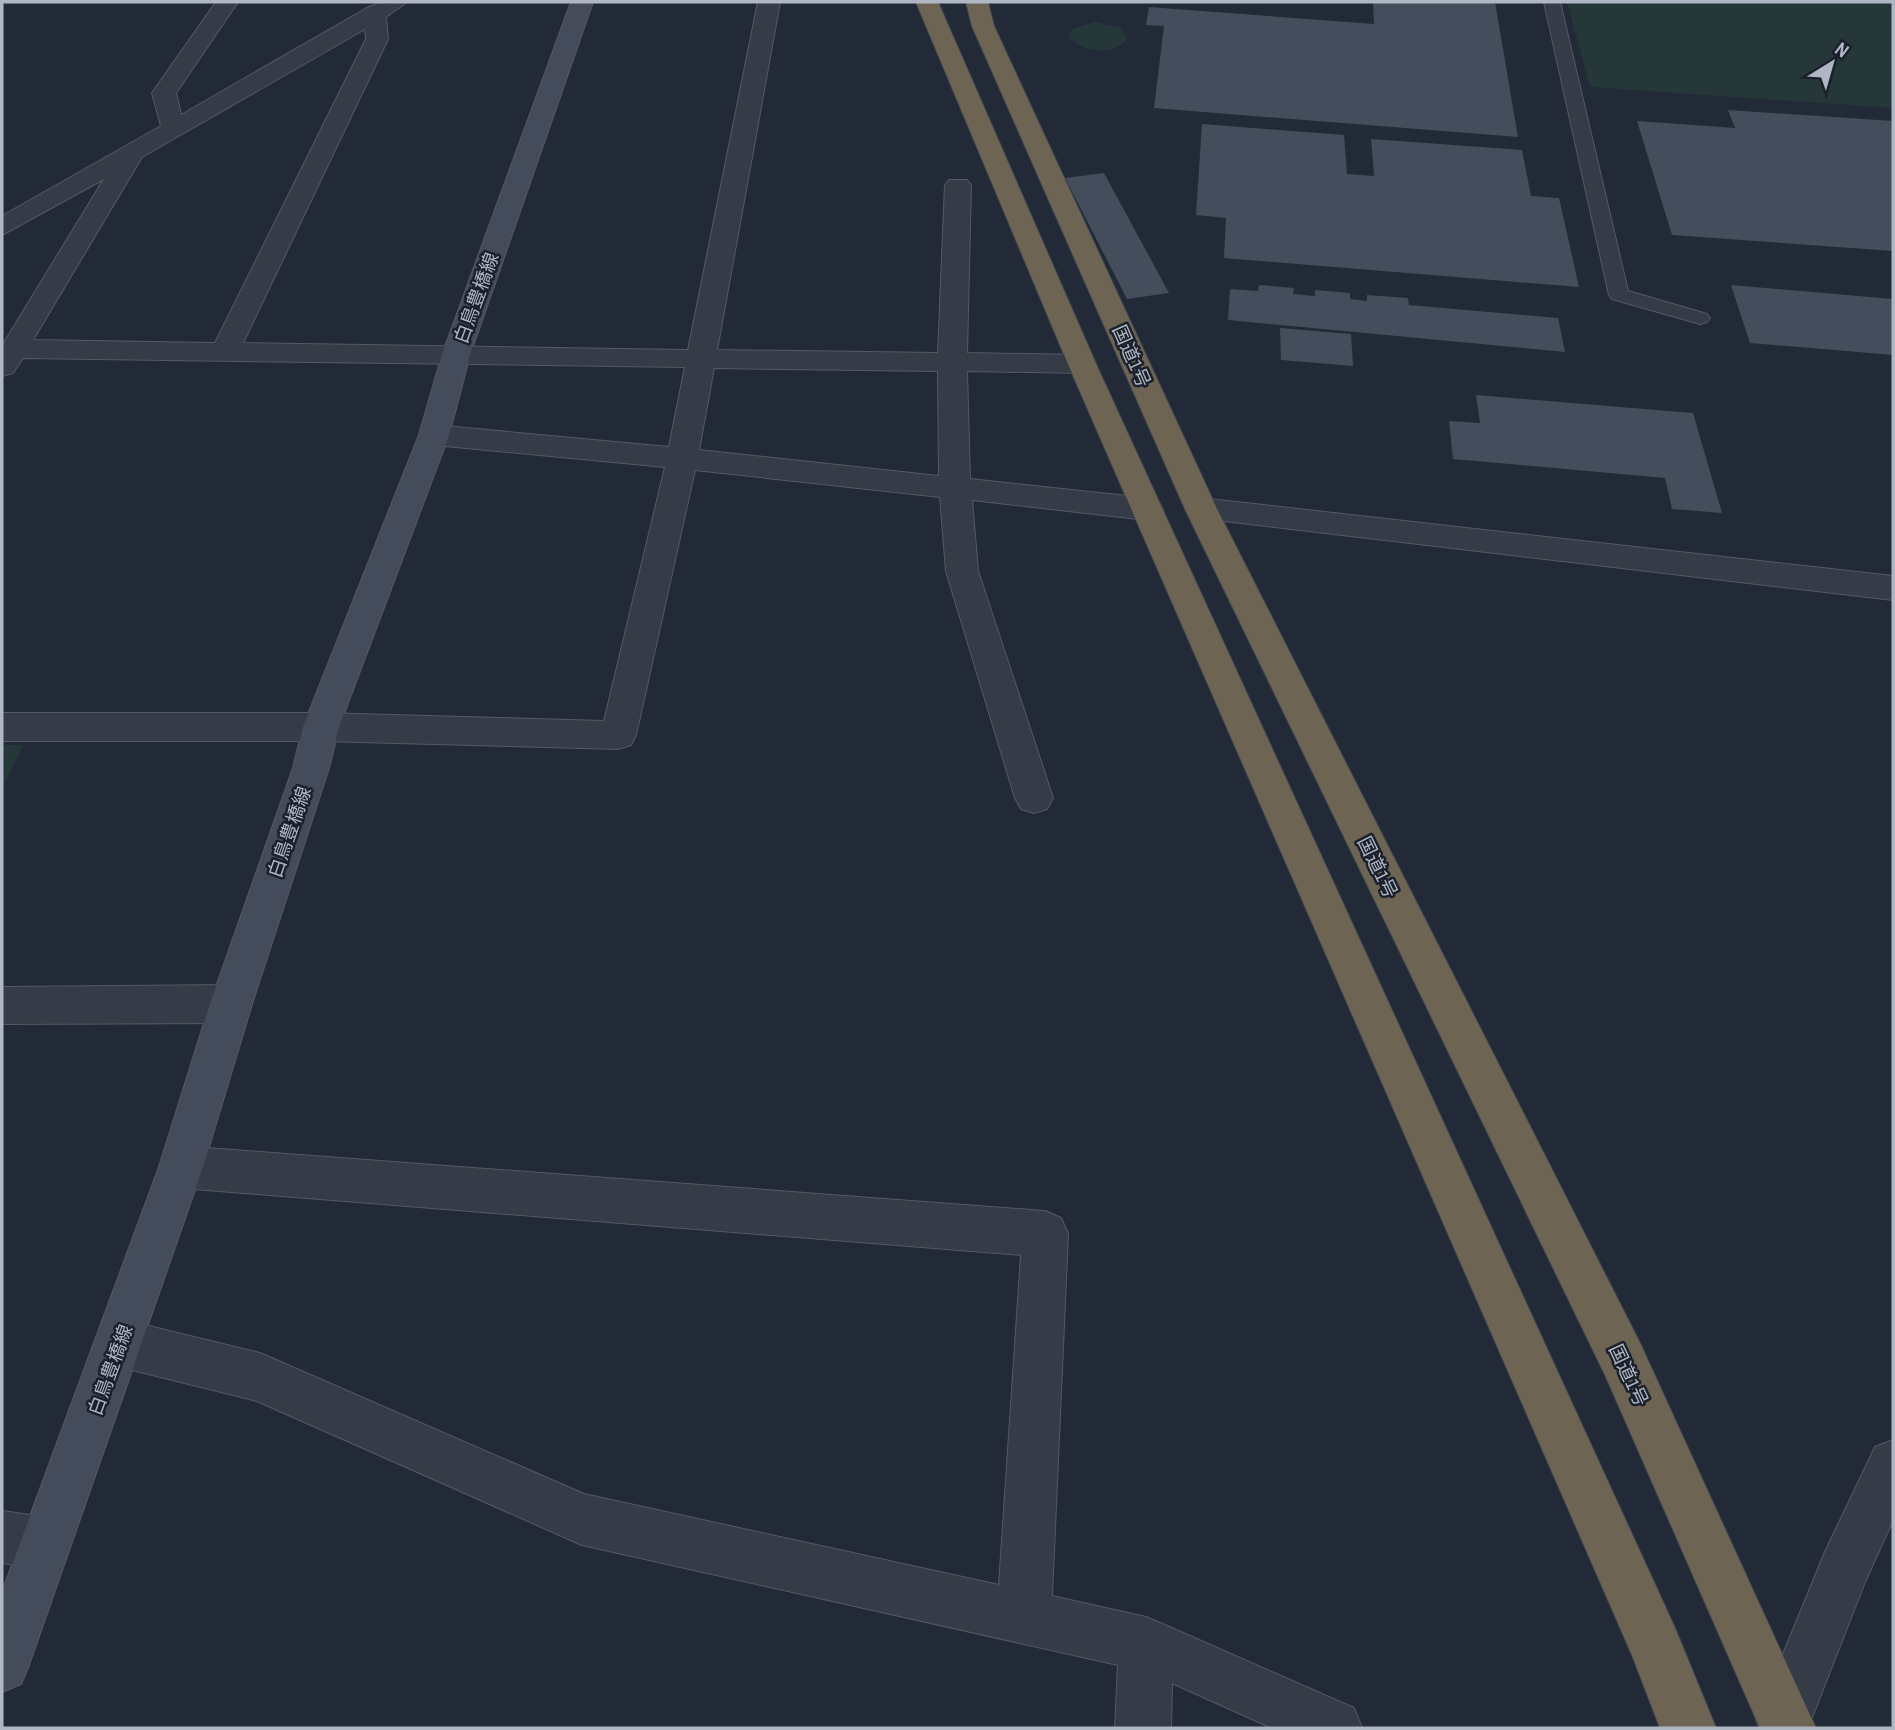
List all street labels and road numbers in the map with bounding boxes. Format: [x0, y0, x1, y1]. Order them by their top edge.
street label: 白鳥豊橋線 [448, 249, 504, 347]
street label: 国道1号 [1107, 321, 1157, 391]
street label: 白鳥豊橋線 [261, 783, 317, 881]
street label: 国道1号 [1352, 832, 1404, 902]
street label: 白鳥豊橋線 [82, 1321, 138, 1419]
street label: 国道1号 [1603, 1340, 1655, 1410]

